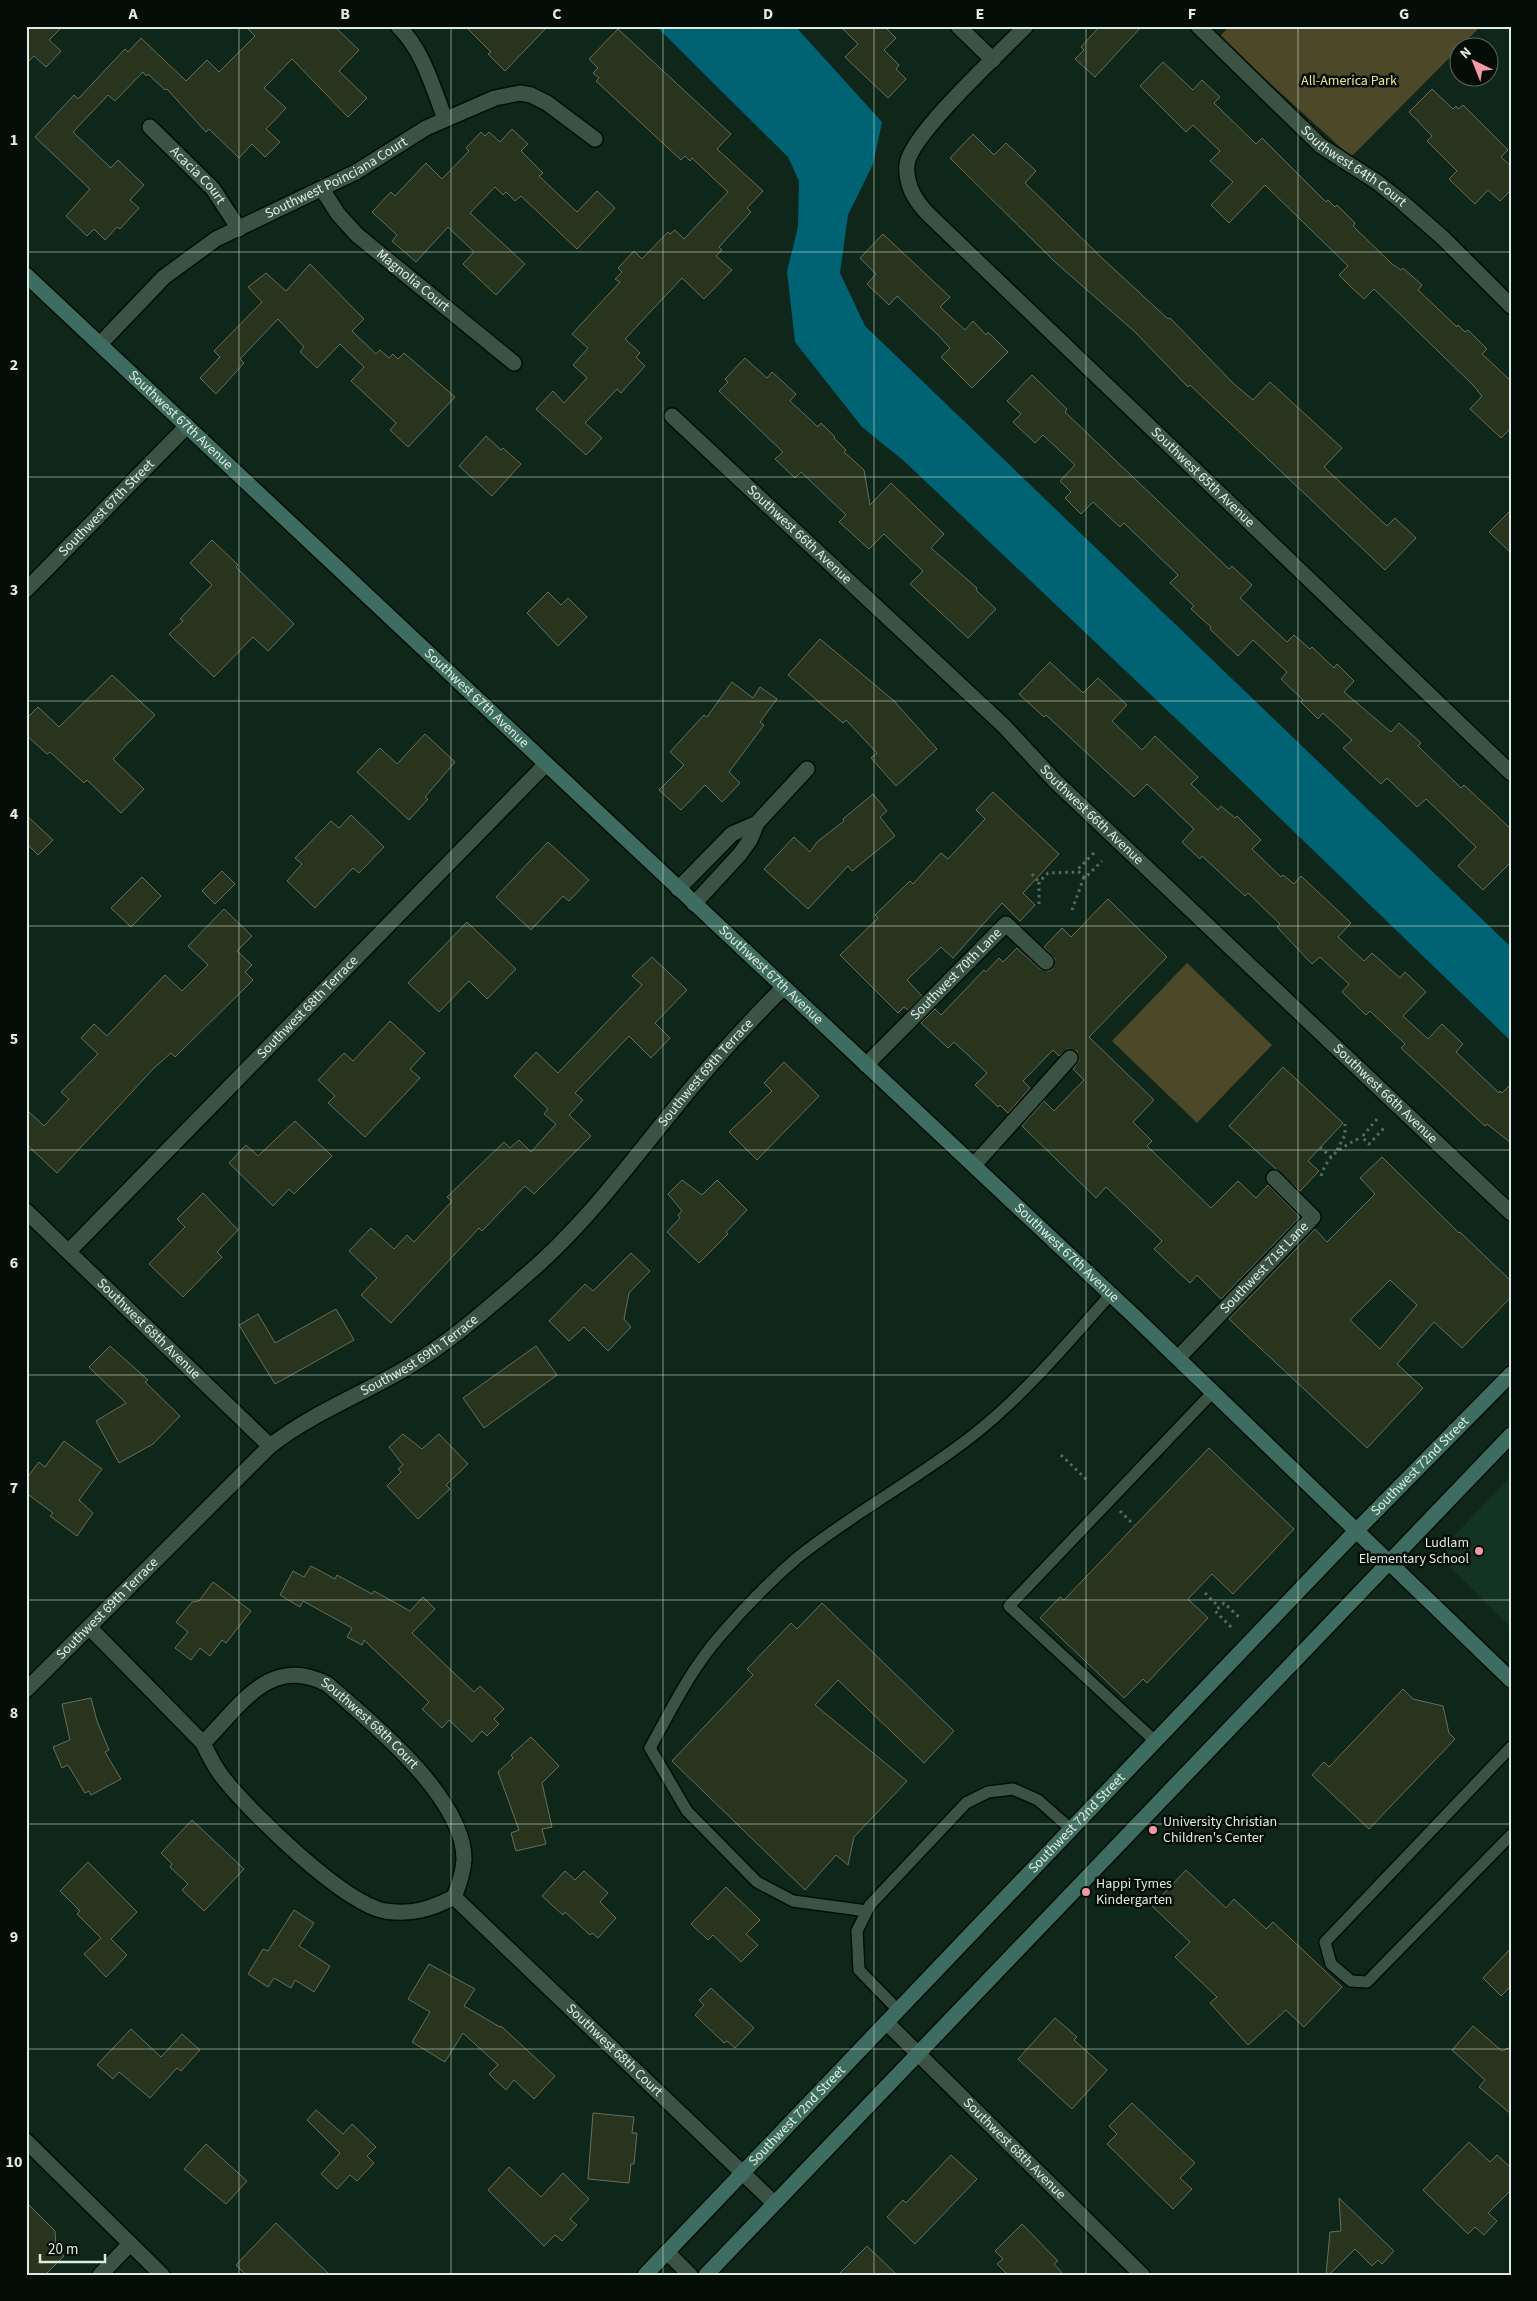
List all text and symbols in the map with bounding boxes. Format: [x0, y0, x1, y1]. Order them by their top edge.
text: A [127, 3, 138, 25]
text: B [340, 3, 350, 25]
text: C [552, 3, 562, 25]
text: D [763, 3, 773, 25]
text: E [976, 3, 984, 25]
text: F [1188, 3, 1196, 25]
text: G [1399, 3, 1409, 25]
north arrow [1450, 38, 1500, 88]
text: N [1456, 43, 1476, 64]
park label: All-America Park [1301, 71, 1397, 91]
street label: Southwest 64th Court [1296, 121, 1411, 212]
text: 1 [10, 129, 18, 151]
street label: Southwest Poinciana Court [262, 132, 412, 224]
street label: Acacia Court [165, 142, 230, 208]
street label: Magnolia Court [372, 245, 454, 317]
text: 2 [10, 354, 18, 376]
street label: Southwest 67th Avenue [124, 366, 237, 475]
street label: Southwest 65th Avenue [1146, 423, 1259, 532]
street label: Southwest 67th Street [54, 455, 159, 561]
street label: Southwest 66th Avenue [742, 481, 856, 589]
text: 3 [10, 579, 18, 601]
street label: Southwest 67th Avenue [419, 644, 533, 753]
street label: Southwest 66th Avenue [1035, 760, 1148, 870]
text: 4 [10, 803, 19, 825]
street label: Southwest 67th Avenue [714, 920, 828, 1029]
street label: Southwest 70th Lane [906, 924, 1007, 1025]
street label: Southwest 68th Terrace [252, 951, 363, 1063]
street label: Southwest 69th Terrace [653, 1014, 758, 1131]
text: 5 [10, 1028, 18, 1050]
street label: Southwest 66th Avenue [1328, 1039, 1442, 1148]
street label: Southwest 67th Avenue [1010, 1198, 1124, 1307]
street label: Southwest 71st Lane [1215, 1217, 1313, 1318]
text: 6 [10, 1252, 18, 1274]
street label: Southwest 68th Avenue [92, 1274, 205, 1384]
street label: Southwest 69th Terrace [357, 1310, 483, 1401]
street label: Southwest 72nd Street [1366, 1412, 1474, 1520]
text: 7 [10, 1477, 18, 1499]
place label: Ludlam Elementary School [1359, 1533, 1469, 1569]
marker: Ludlam Elementary School [1473, 1545, 1485, 1557]
street label: Southwest 69th Terrace [52, 1553, 163, 1664]
street label: Southwest 68th Court [317, 1672, 423, 1774]
text: 8 [10, 1702, 18, 1724]
street label: Southwest 72nd Street [1024, 1768, 1130, 1878]
place label: University Christian Children's Center [1163, 1812, 1277, 1848]
marker: University Christian Children's Center [1147, 1824, 1159, 1836]
place label: Happi Tymes Kindergarten [1096, 1874, 1173, 1910]
marker: Happi Tymes Kindergarten [1080, 1886, 1092, 1898]
text: 9 [10, 1926, 18, 1948]
street label: Southwest 68th Court [561, 1999, 667, 2102]
street label: Southwest 72nd Street [744, 2061, 850, 2171]
street label: Southwest 68th Avenue [958, 2093, 1070, 2204]
text: 10 [6, 2151, 22, 2173]
scale bar [40, 2231, 105, 2263]
text: 20 m [48, 2239, 78, 2260]

